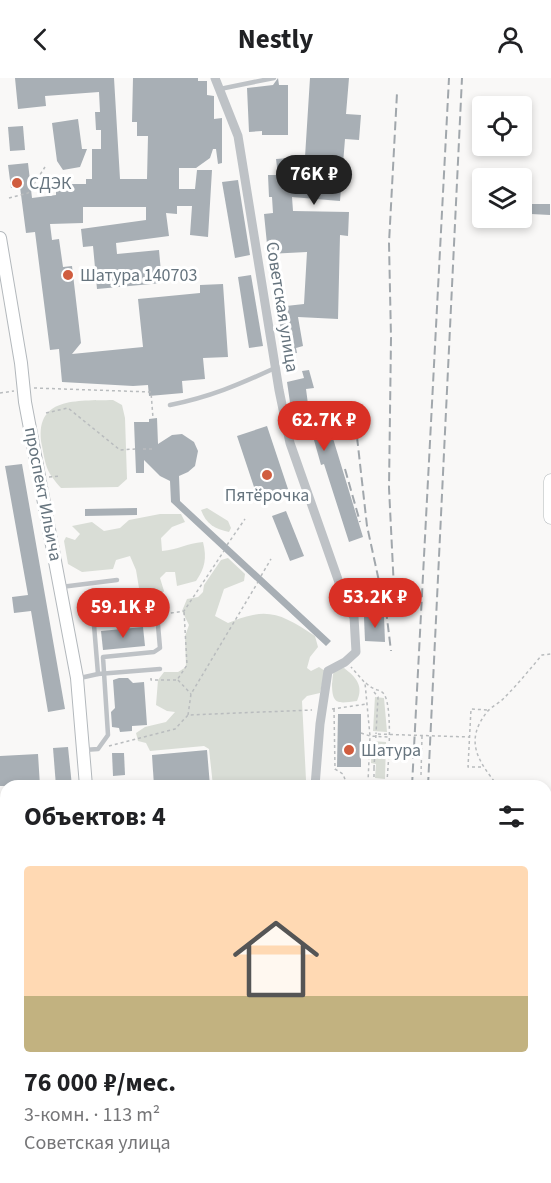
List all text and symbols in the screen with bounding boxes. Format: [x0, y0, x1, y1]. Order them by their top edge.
text: Nestly [238, 20, 313, 59]
icon: back [24, 23, 57, 56]
icon: person [494, 23, 527, 56]
map controls [472, 96, 532, 228]
button: locate [472, 96, 532, 156]
pin: 76K ₽ [272, 155, 356, 206]
text: 76K ₽ [290, 160, 338, 188]
button: layers [472, 168, 532, 228]
place label: СДЭК [29, 171, 72, 196]
marker: СДЭК [10, 176, 24, 190]
street label: Советская улица [259, 240, 305, 374]
place label: Шатура 140703 [80, 263, 197, 288]
marker: Шатура 140703 [61, 268, 75, 282]
pin: 62.7K ₽ [269, 401, 379, 452]
text: 62.7K ₽ [292, 406, 356, 434]
street label: проспект Ильича [18, 425, 68, 563]
marker: Пятёрочка [260, 468, 274, 482]
place label: Пятёрочка [225, 483, 309, 508]
pin: 53.2K ₽ [320, 578, 430, 629]
text: 53.2K ₽ [343, 583, 407, 611]
pin: 59.1K ₽ [68, 588, 178, 639]
text: 59.1K ₽ [91, 593, 155, 621]
place label: Шатура [361, 738, 421, 763]
marker: Шатура [342, 743, 356, 757]
text: Объектов: 4 [24, 798, 166, 835]
icon: filters [495, 800, 528, 833]
icon: home [222, 905, 330, 1013]
text: 76 000 ₽/мес. [24, 1064, 176, 1101]
text: 3-комн. · 113 m² [24, 1101, 160, 1129]
text: Советская улица [24, 1129, 171, 1157]

